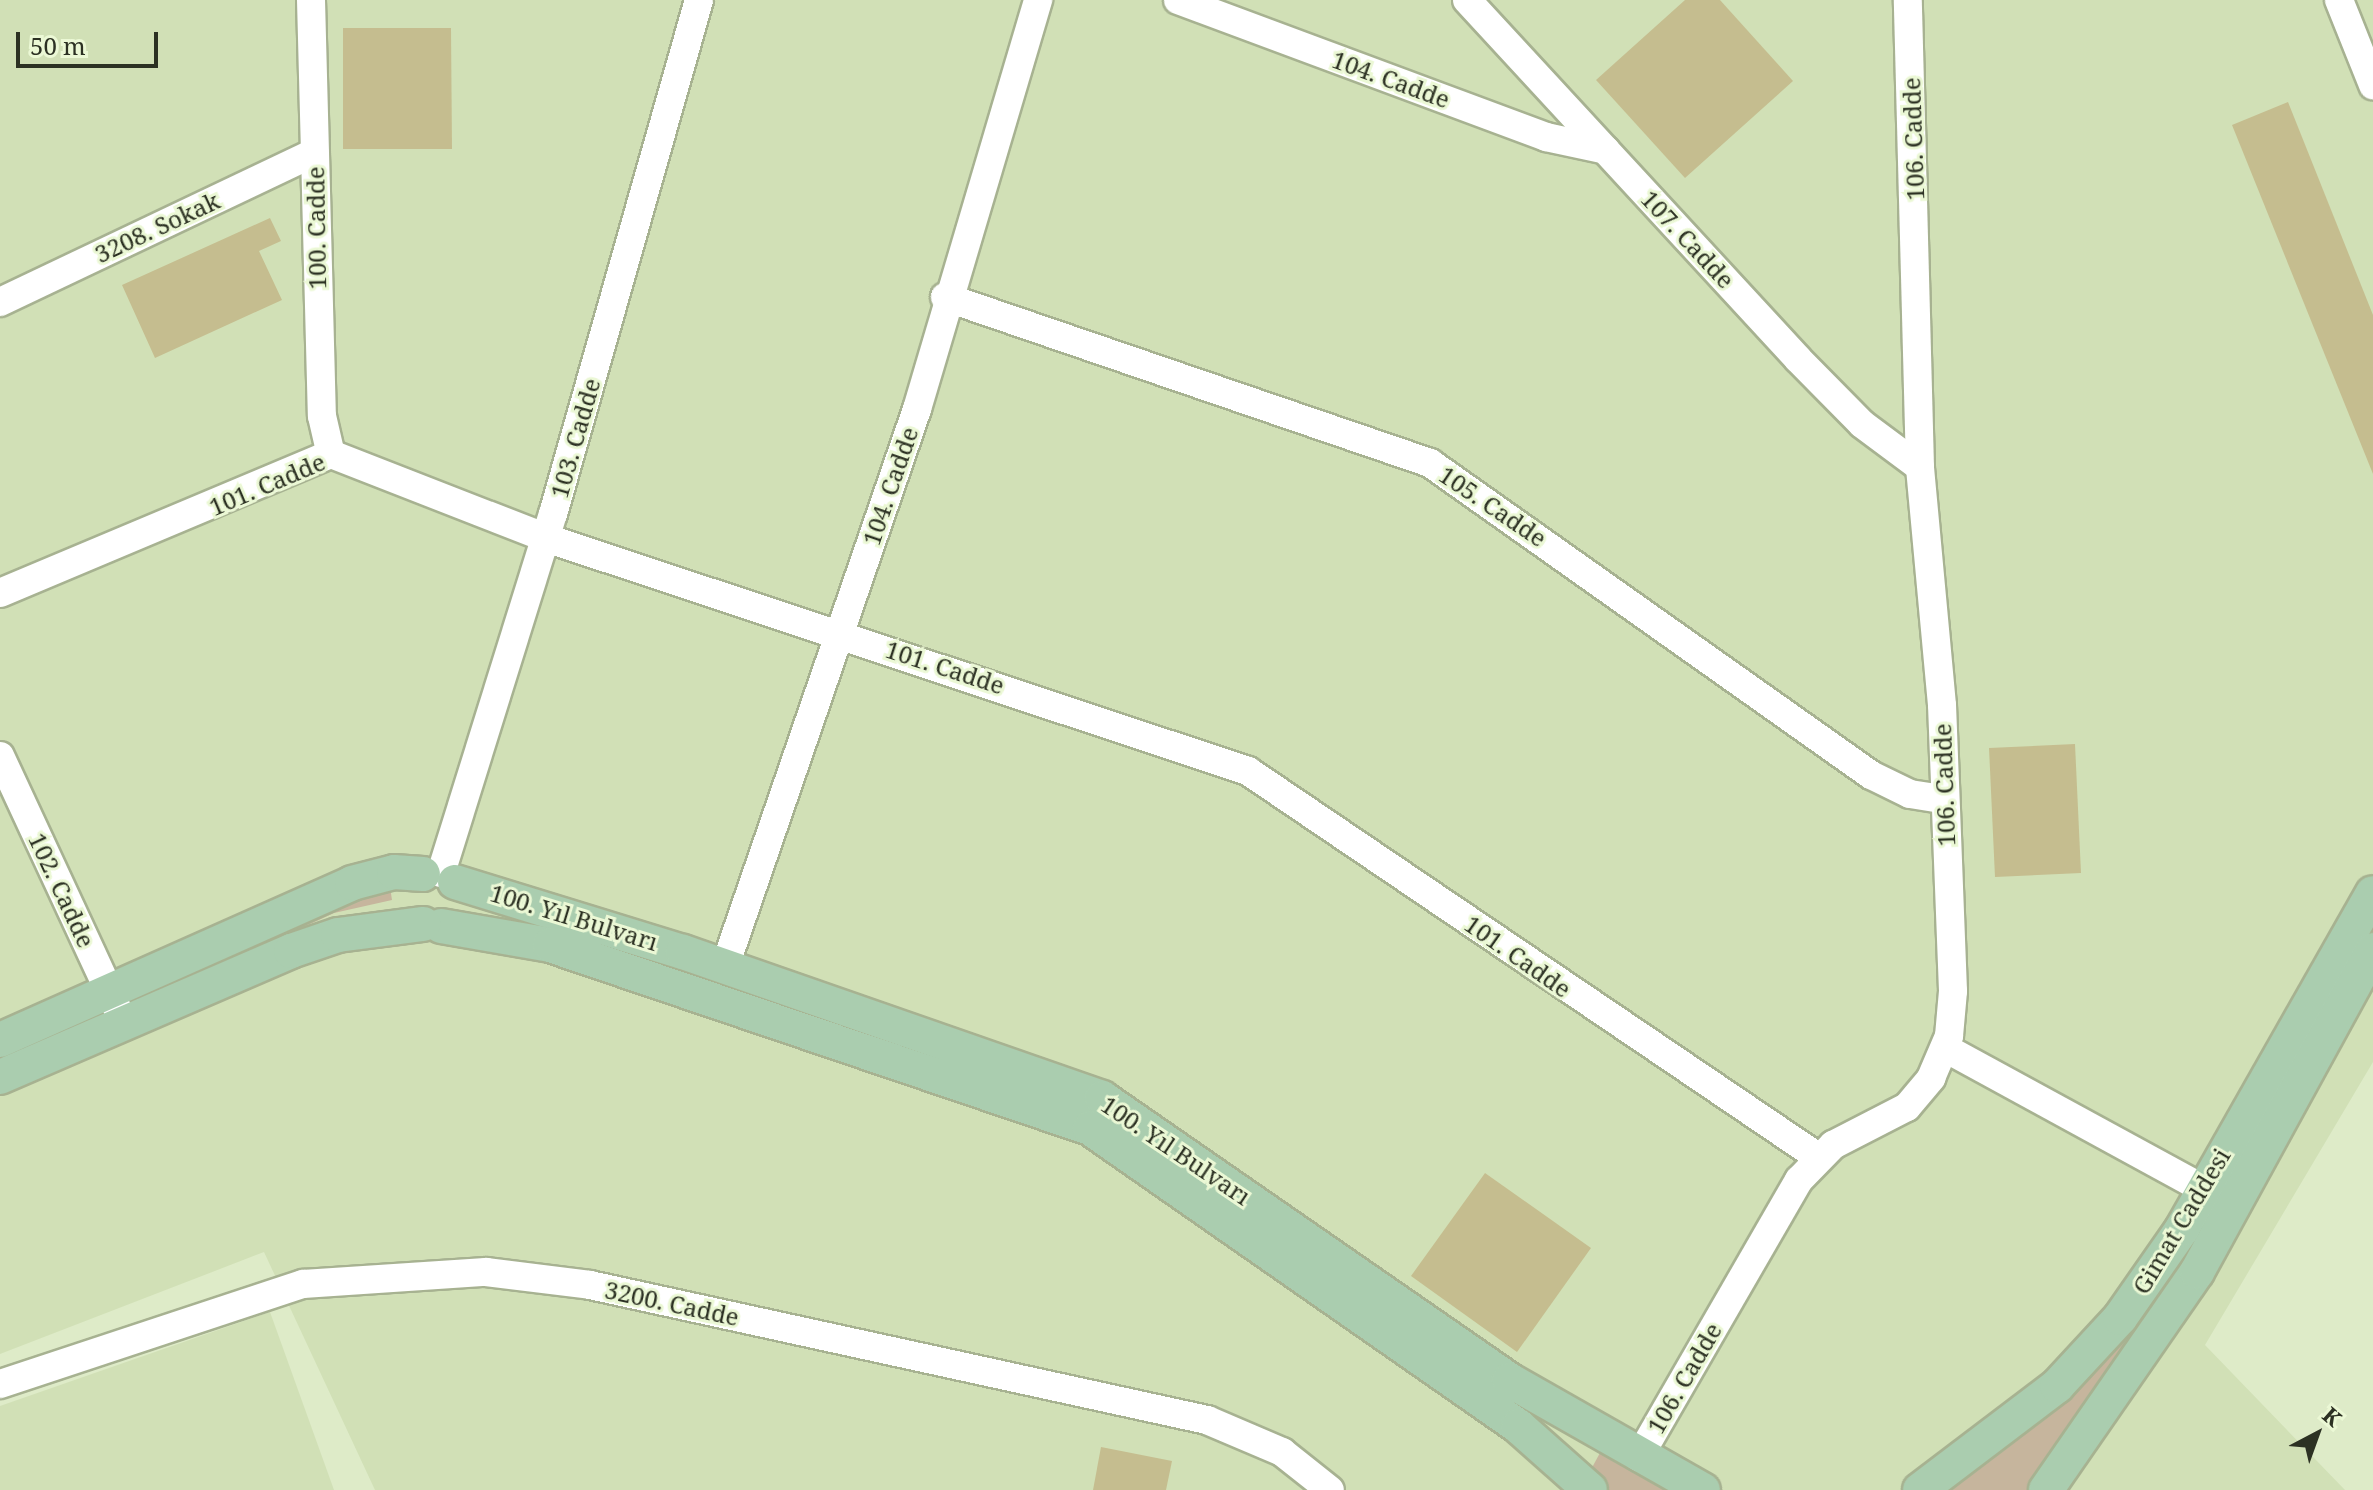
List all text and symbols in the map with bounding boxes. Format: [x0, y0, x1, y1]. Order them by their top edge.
scale bar [20, 16, 162, 66]
text: 50 m [30, 29, 86, 62]
street label: 104. Cadde [1328, 44, 1454, 114]
street label: 106. Cadde [1896, 77, 1930, 201]
street label: 100. Cadde [301, 166, 331, 290]
street label: 107. Cadde [1636, 184, 1740, 294]
street label: 3208. Sokak [90, 186, 224, 268]
street label: 103. Cadde [544, 375, 606, 501]
street label: 104. Cadde [856, 423, 924, 549]
street label: 101. Cadde [205, 447, 329, 521]
street label: 105. Cadde [1434, 460, 1552, 552]
street label: 101. Cadde [882, 634, 1008, 700]
street label: 106. Cadde [1927, 723, 1961, 847]
street label: 102. Cadde [23, 828, 101, 952]
street label: 100. Yıl Bulvarı [487, 878, 661, 956]
street label: 101. Cadde [1459, 909, 1577, 1003]
street label: 100. Yıl Bulvarı [1096, 1090, 1256, 1210]
street label: Gimat Caddesi [2126, 1143, 2236, 1299]
street label: 3200. Cadde [602, 1275, 742, 1331]
street label: 106. Cadde [1641, 1318, 1727, 1438]
north arrow [2277, 1394, 2357, 1474]
text: K [2317, 1399, 2349, 1433]

